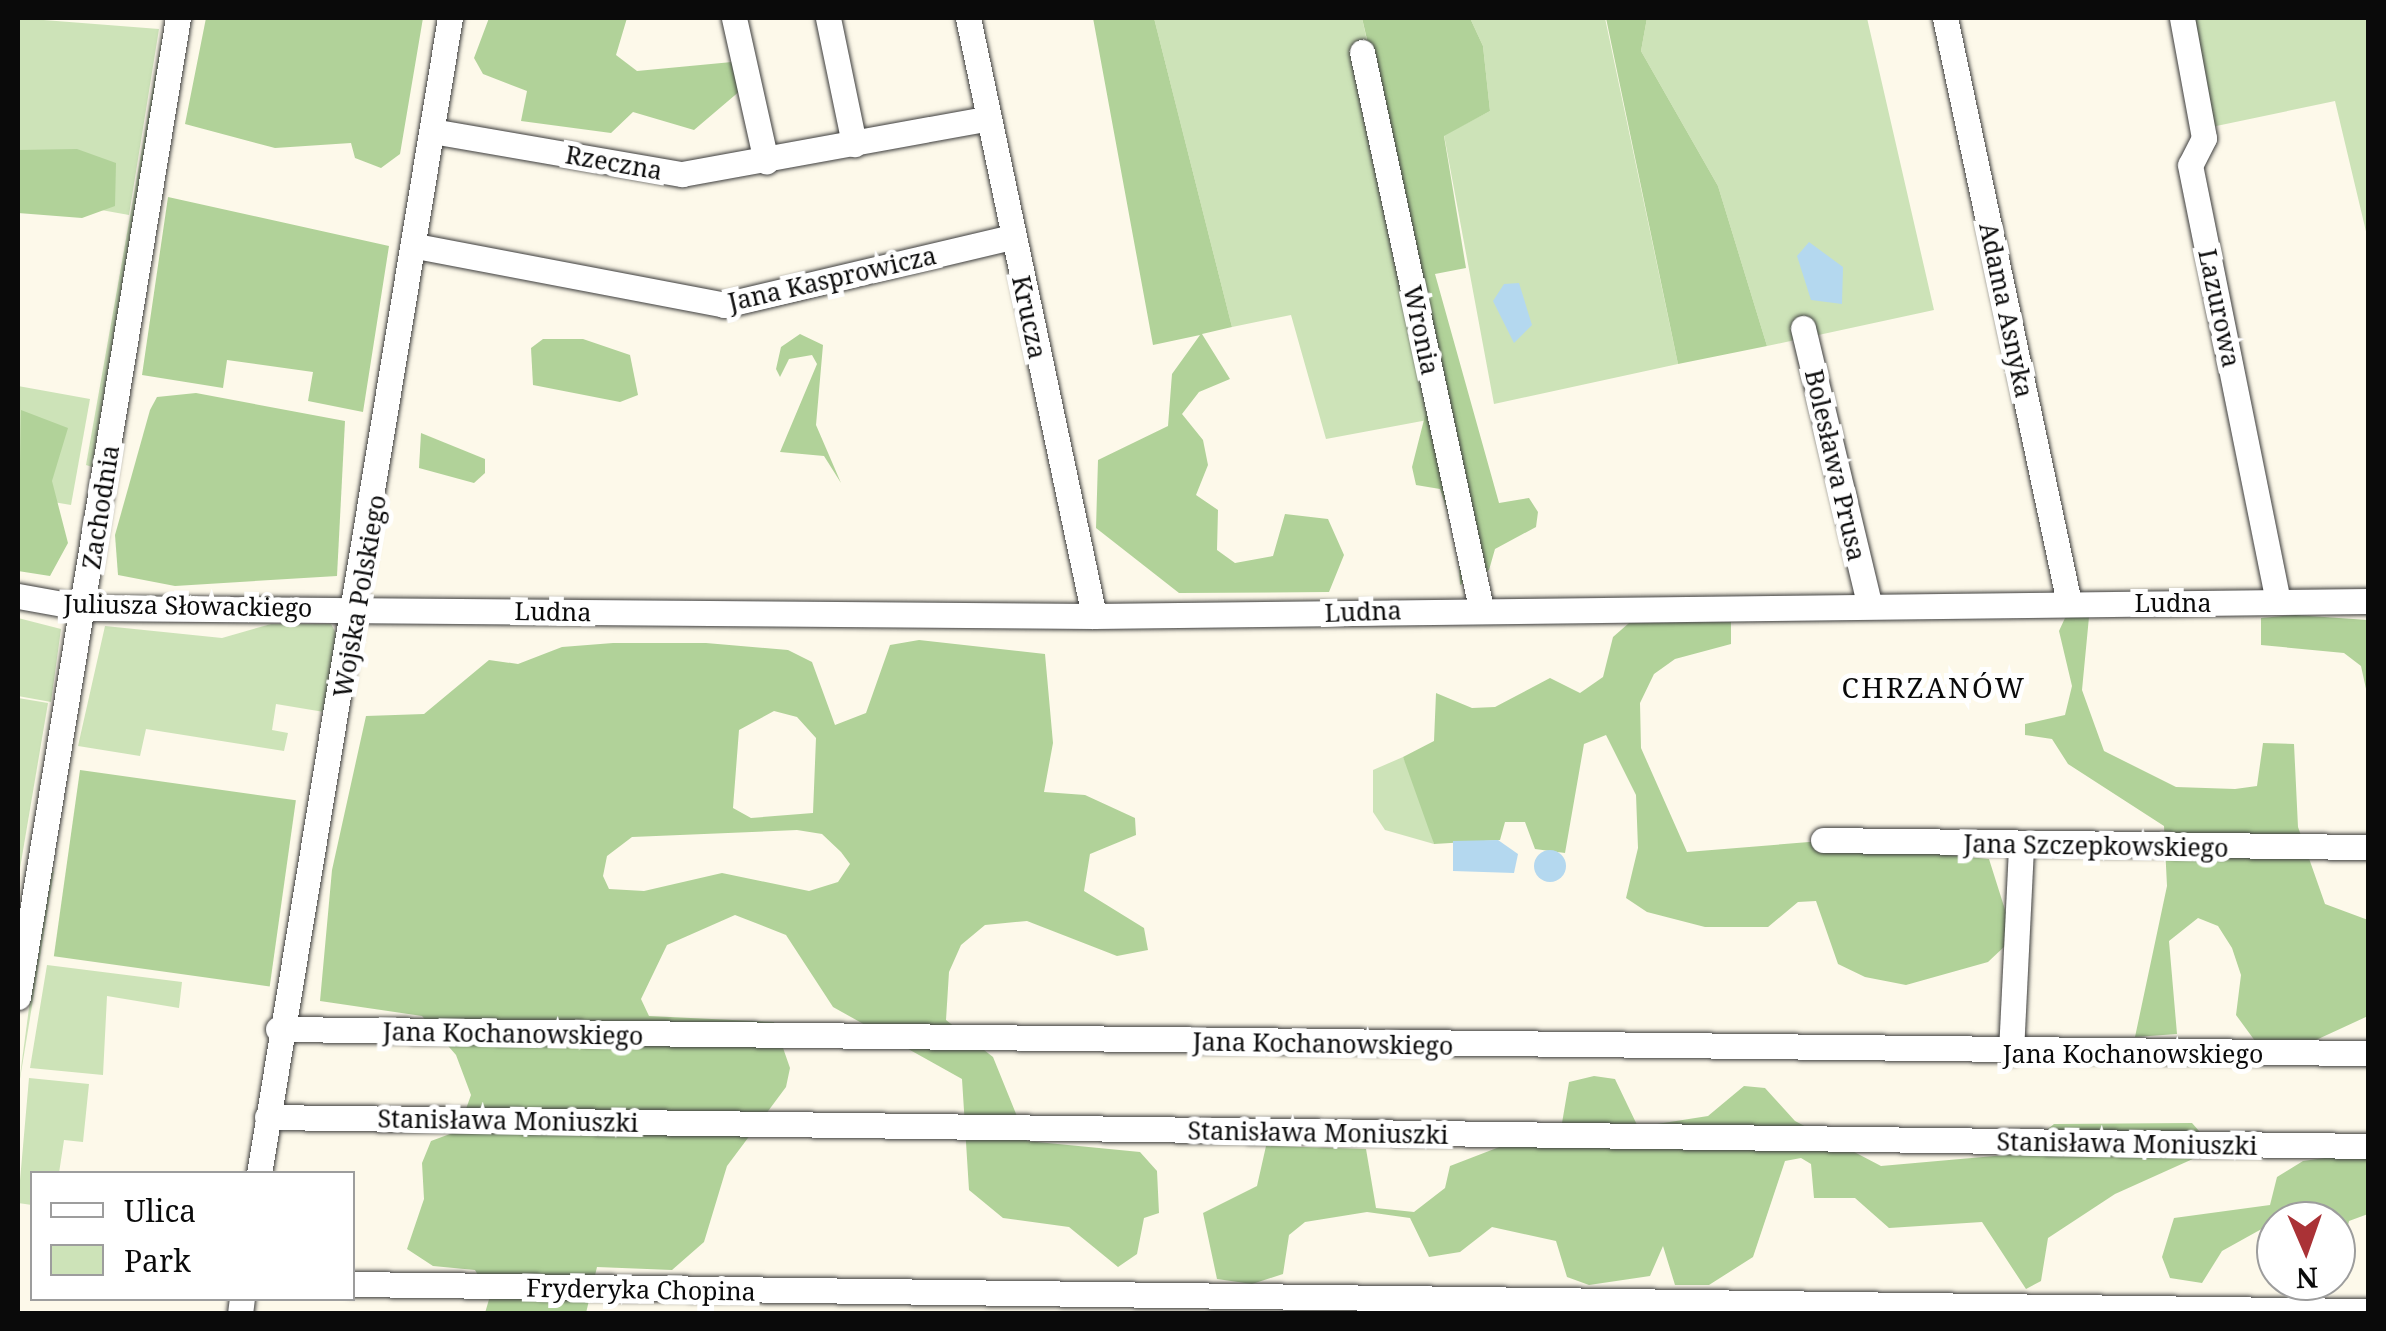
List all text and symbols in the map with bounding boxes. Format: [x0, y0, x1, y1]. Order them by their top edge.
street label: Rzeczna [563, 139, 665, 185]
street label: Adama Asnyka [1974, 220, 2040, 400]
street label: Jana Kasprowicza [725, 239, 939, 317]
street label: Lazurowa [2193, 246, 2247, 370]
street label: Krucza [1007, 273, 1053, 361]
street label: Wronia [1398, 283, 1446, 377]
street label: Bolesława Prusa [1799, 366, 1873, 564]
street label: Zachodnia [75, 443, 125, 571]
street label: Wojska Polskiego [326, 492, 392, 700]
street label: Ludna [2135, 587, 2211, 617]
street label: Juliusza Słowackiego [63, 588, 313, 622]
street label: Ludna [514, 595, 592, 627]
street label: Ludna [1324, 595, 1402, 627]
district label: CHRZANÓW [1842, 670, 2026, 704]
street label: Jana Szczepkowskiego [1963, 828, 2229, 862]
street label: Jana Kochanowskiego [382, 1016, 644, 1050]
street label: Jana Kochanowskiego [1192, 1026, 1454, 1060]
street label: Jana Kochanowskiego [2003, 1038, 2263, 1068]
street label: Stanisława Moniuszki [377, 1103, 639, 1137]
street label: Stanisława Moniuszki [1187, 1115, 1449, 1149]
street label: Stanisława Moniuszki [1996, 1126, 2258, 1160]
legend [30, 1171, 355, 1301]
text: Ulica [124, 1190, 196, 1231]
north arrow [2256, 1201, 2356, 1301]
text: Park [124, 1240, 191, 1281]
text: N [2295, 1260, 2319, 1298]
street label: Fryderyka Chopina [526, 1272, 756, 1306]

